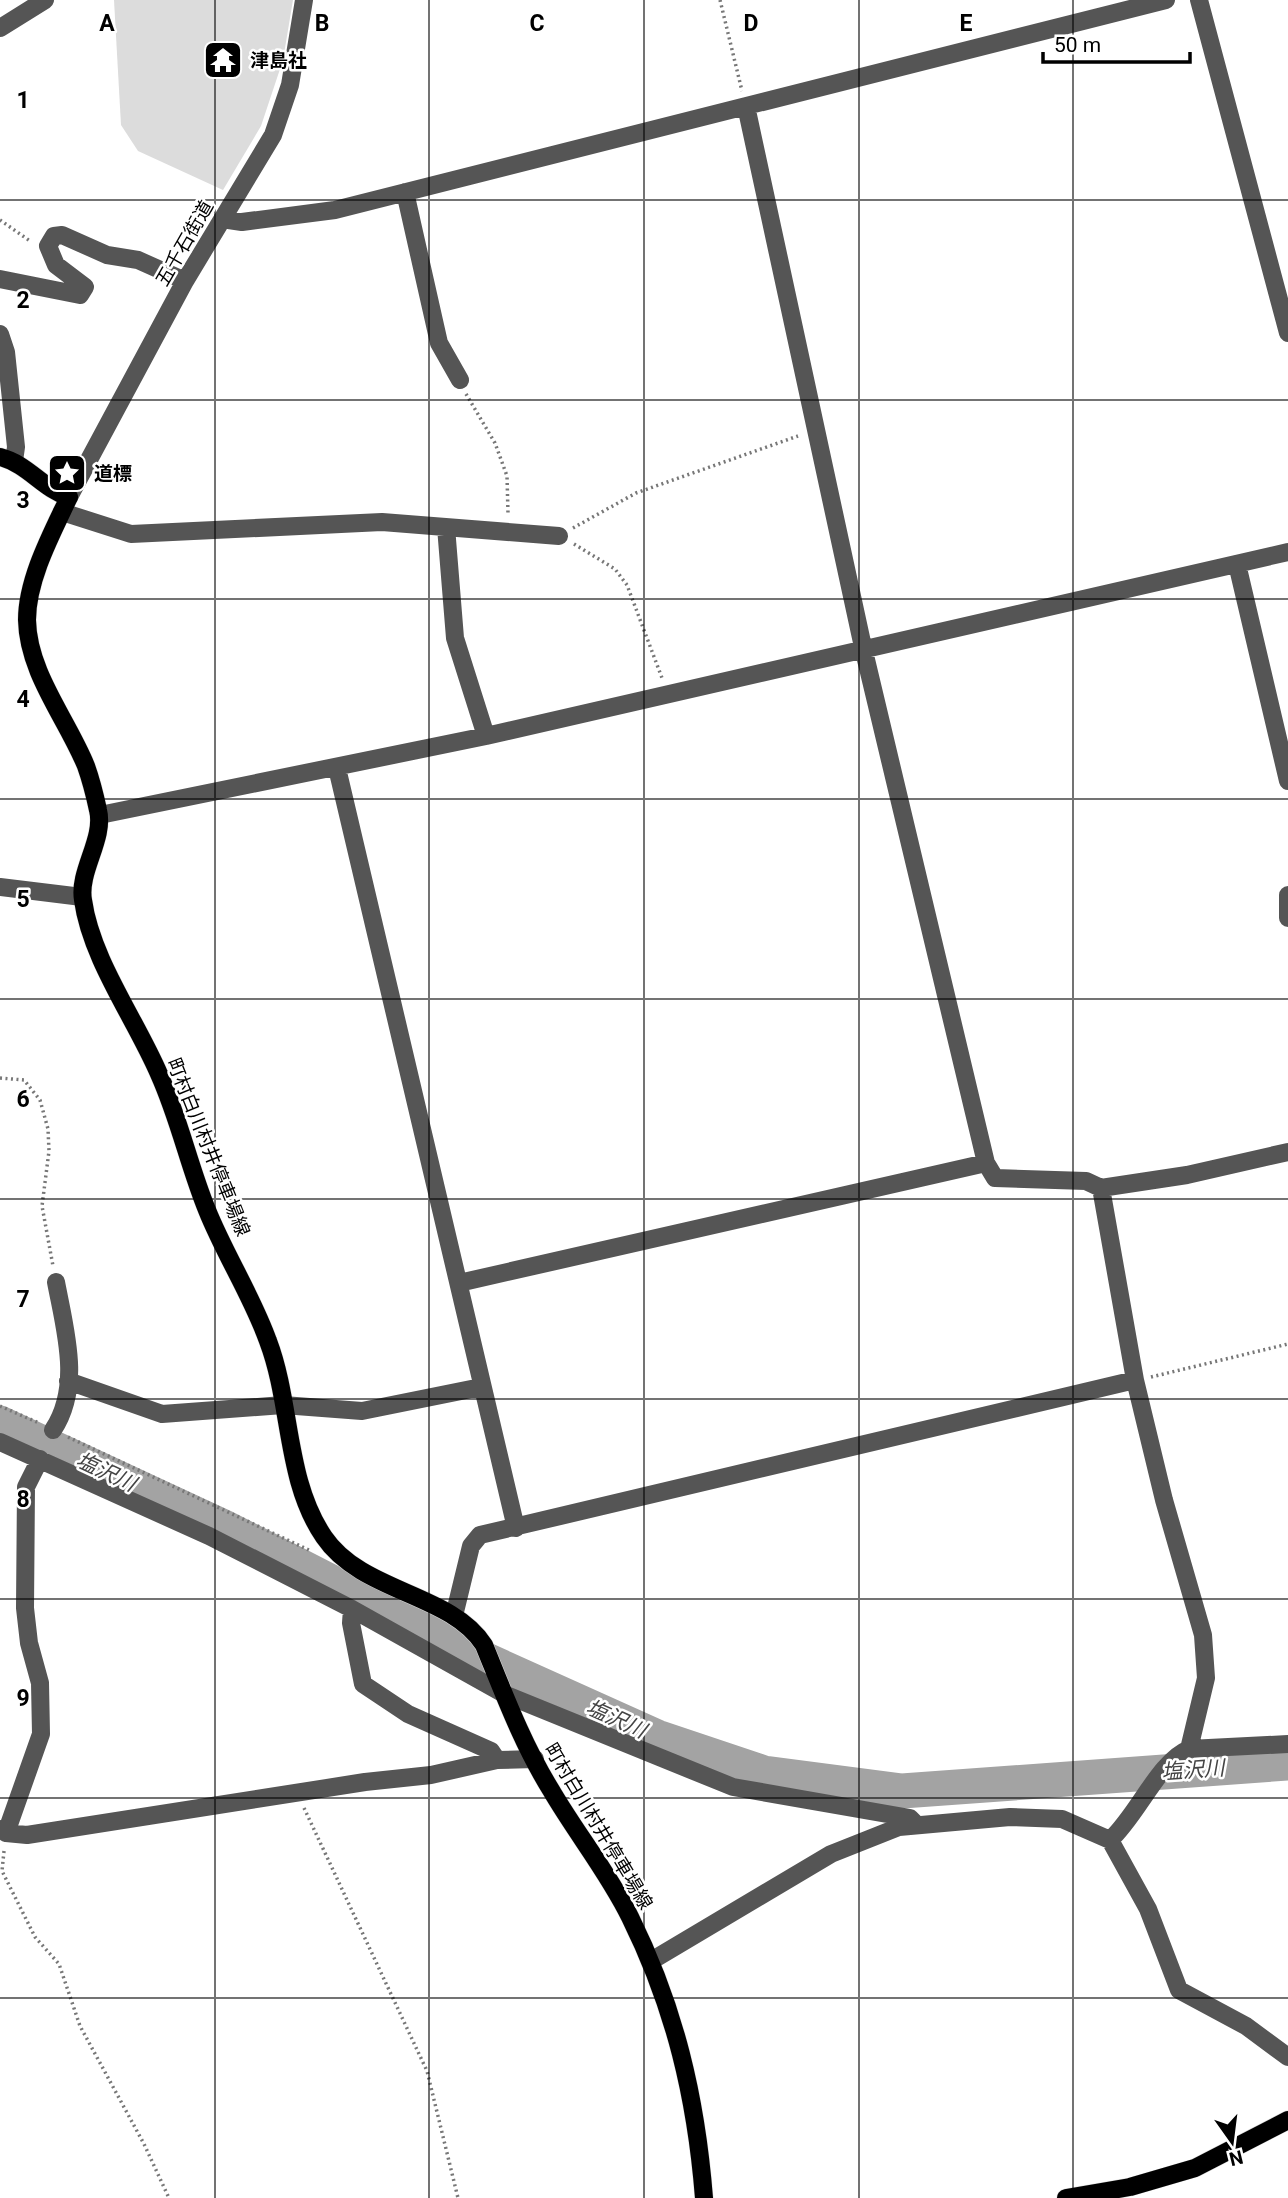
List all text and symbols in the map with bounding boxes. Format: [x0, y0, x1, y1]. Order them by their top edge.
text: A [99, 10, 115, 37]
text: B [315, 10, 329, 37]
text: C [529, 10, 545, 37]
text: D [744, 10, 758, 37]
text: E [960, 10, 973, 37]
scale bar [1043, 21, 1190, 65]
text: 50 m [1054, 33, 1101, 57]
temple icon: 津島社 [202, 39, 244, 81]
place label: 津島社 [250, 49, 307, 72]
text: 1 [16, 87, 30, 114]
street label: 五千石街道 [151, 196, 218, 290]
text: 2 [16, 287, 30, 314]
place icon: 道標 [46, 452, 88, 494]
place label: 道標 [94, 462, 132, 485]
text: 3 [16, 487, 30, 514]
text: 4 [16, 686, 30, 713]
text: 5 [16, 886, 30, 913]
street label: 町村白川村井停車場線 [162, 1055, 255, 1240]
text: 6 [16, 1086, 30, 1113]
text: 7 [16, 1286, 30, 1313]
water label: 塩沢川 [72, 1448, 141, 1497]
text: 8 [16, 1486, 30, 1513]
text: 9 [16, 1685, 30, 1712]
water label: 塩沢川 [582, 1695, 651, 1744]
street label: 町村白川村井停車場線 [540, 1739, 657, 1914]
water label: 塩沢川 [1161, 1756, 1227, 1784]
north arrow [1197, 2107, 1267, 2177]
text: N [1227, 2145, 1245, 2171]

